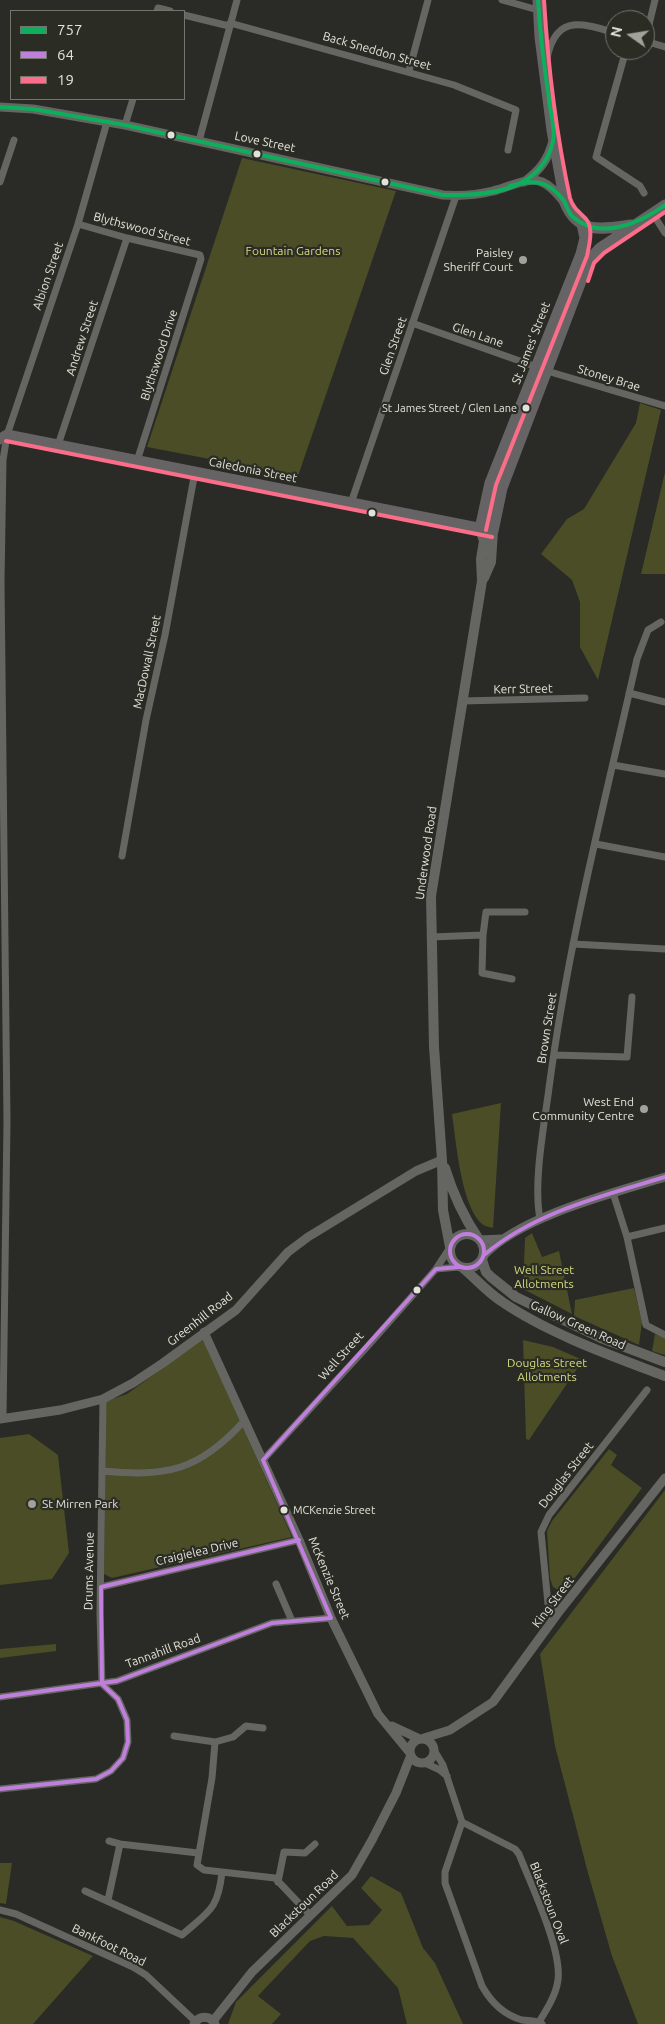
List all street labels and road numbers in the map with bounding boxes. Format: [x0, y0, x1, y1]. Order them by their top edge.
street label: Back Sneddon Street [321, 29, 433, 73]
street label: Love Street [233, 129, 297, 155]
street label: Blythswood Street [92, 209, 192, 249]
street label: Albion Street [30, 240, 66, 312]
street label: Andrew Street [63, 298, 101, 378]
street label: St James' Street [509, 300, 553, 386]
street label: Blythswood Drive [138, 308, 180, 402]
street label: Glen Street [376, 315, 410, 377]
street label: Glen Lane [451, 320, 505, 350]
street label: Stoney Brae [576, 362, 642, 394]
street label: Caledonia Street [208, 454, 298, 486]
street label: MacDowall Street [130, 614, 164, 710]
street label: Kerr Street [493, 681, 553, 697]
street label: Underwood Road [412, 805, 440, 901]
street label: Brown Street [534, 992, 560, 1064]
street label: Greenhill Road [164, 1289, 236, 1349]
street label: Gallow Green Road [528, 1298, 628, 1352]
street label: Well Street [316, 1329, 366, 1383]
street label: Douglas Street [536, 1439, 596, 1511]
street label: Drums Avenue [81, 1532, 97, 1610]
street label: Craigielea Drive [154, 1535, 240, 1569]
street label: McKenzie Street [305, 1535, 353, 1621]
street label: King Street [529, 1574, 577, 1630]
street label: Tannahill Road [124, 1631, 202, 1671]
street label: Blackstoun Oval [527, 1860, 571, 1946]
street label: Blackstoun Road [267, 1868, 341, 1940]
street label: Bankfoot Road [70, 1921, 148, 1969]

